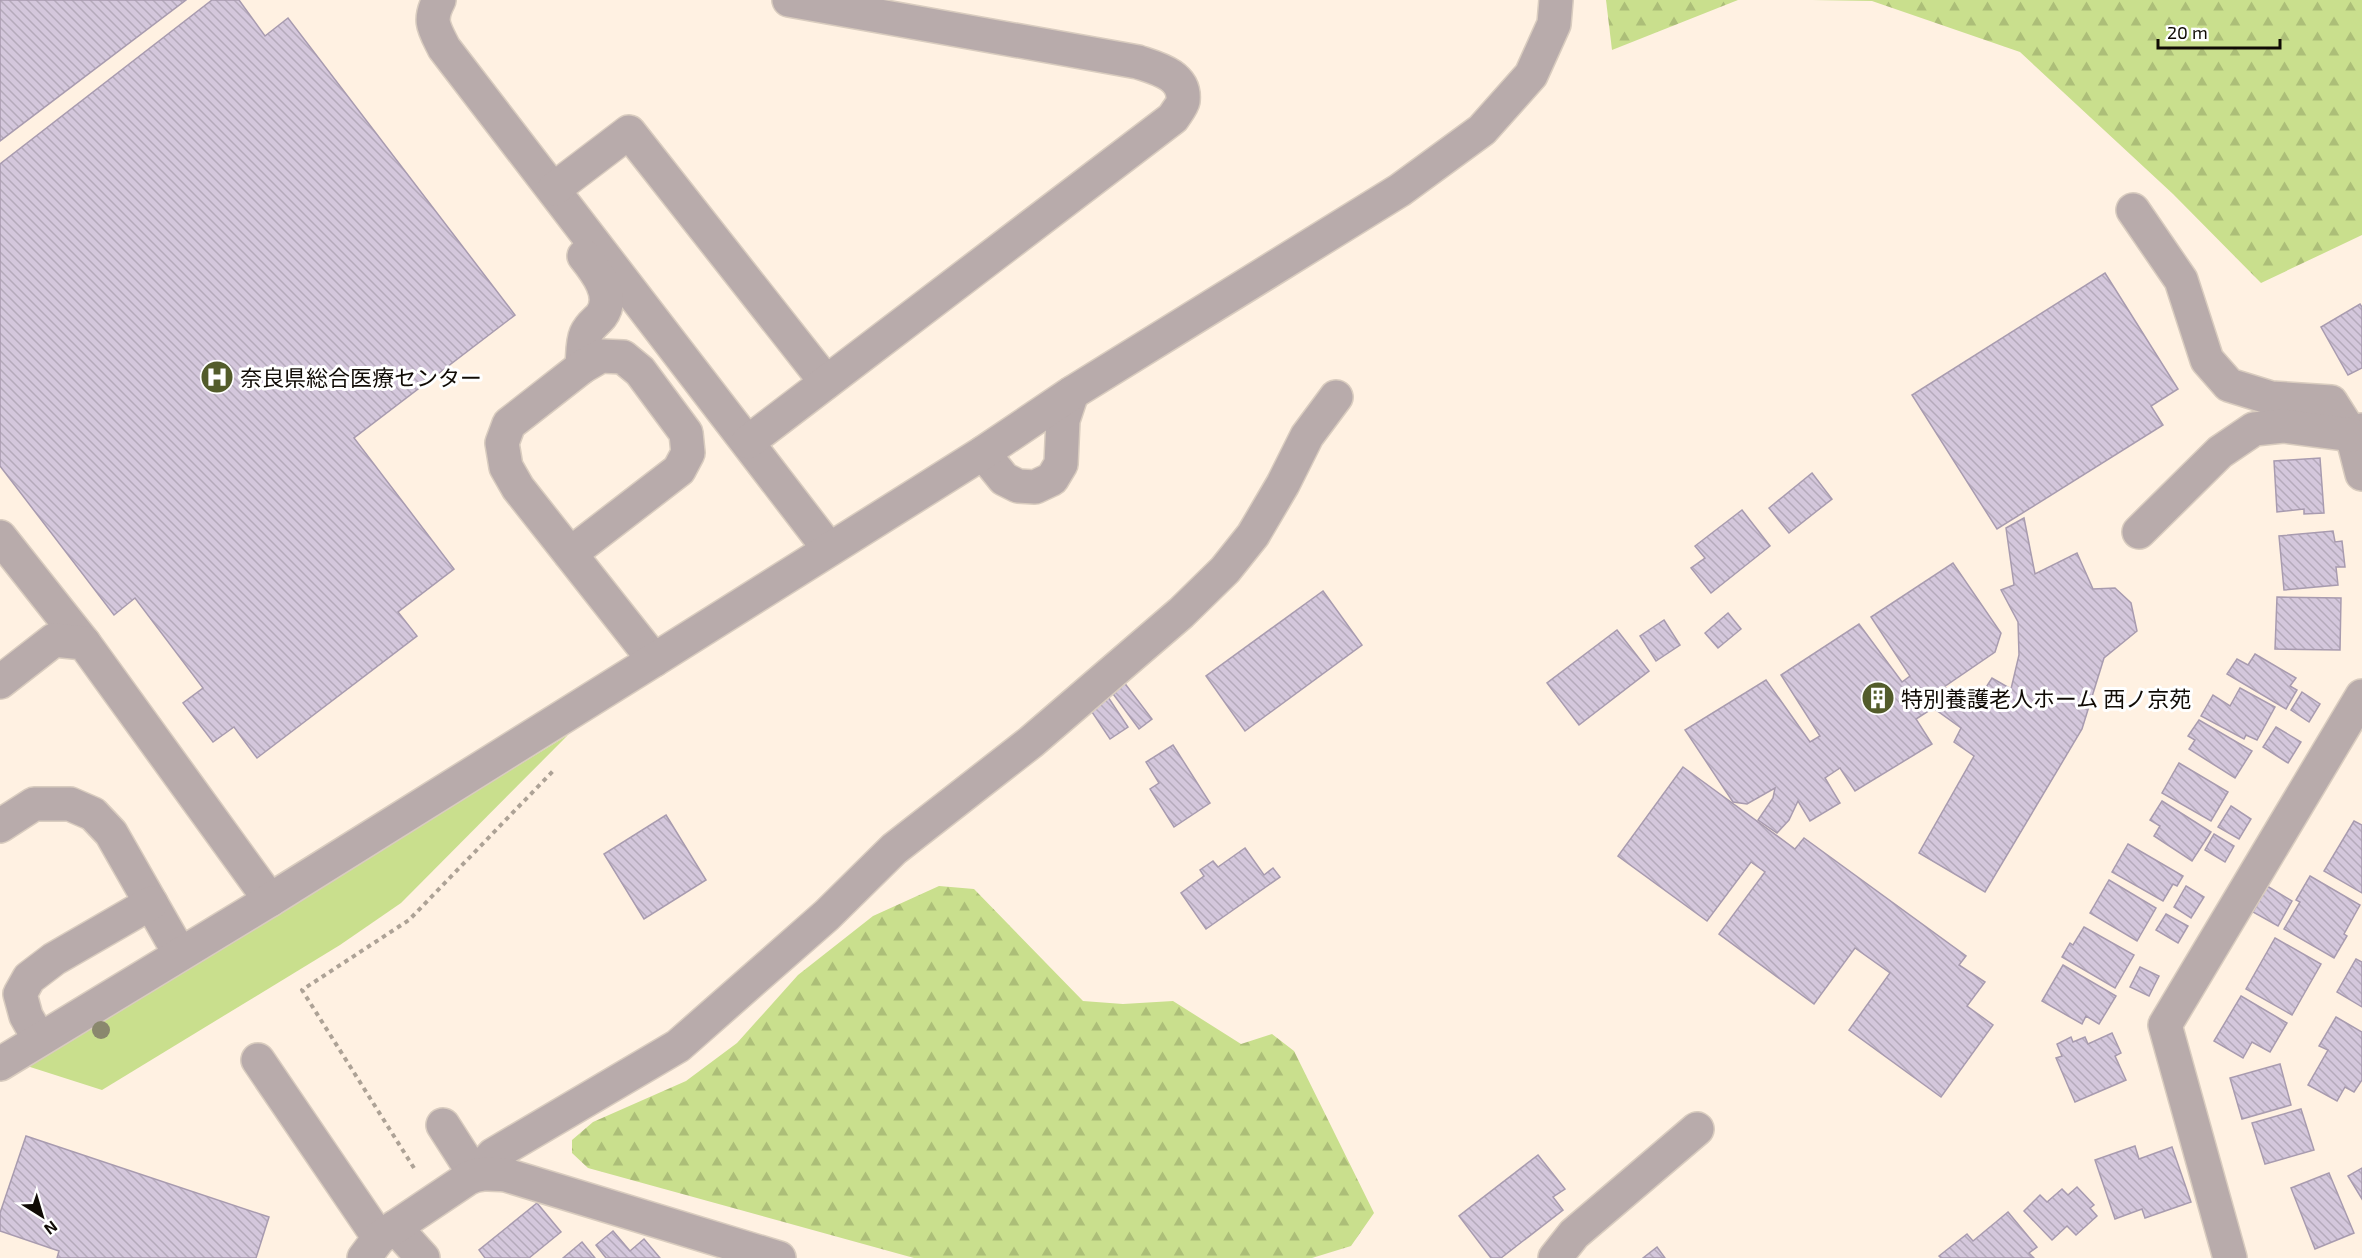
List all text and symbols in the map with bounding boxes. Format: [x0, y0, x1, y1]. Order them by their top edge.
scale bar [2158, 12, 2280, 50]
text: 20 m [2167, 21, 2208, 43]
hospital icon: 奈良県総合医療センター [199, 359, 235, 395]
place label: 奈良県総合医療センター [240, 364, 482, 390]
building icon: 特別養護老人ホーム 西ノ京苑 [1860, 680, 1896, 716]
place label: 特別養護老人ホーム 西ノ京苑 [1901, 685, 2191, 711]
north arrow [12, 1186, 72, 1246]
text: N [41, 1217, 62, 1239]

